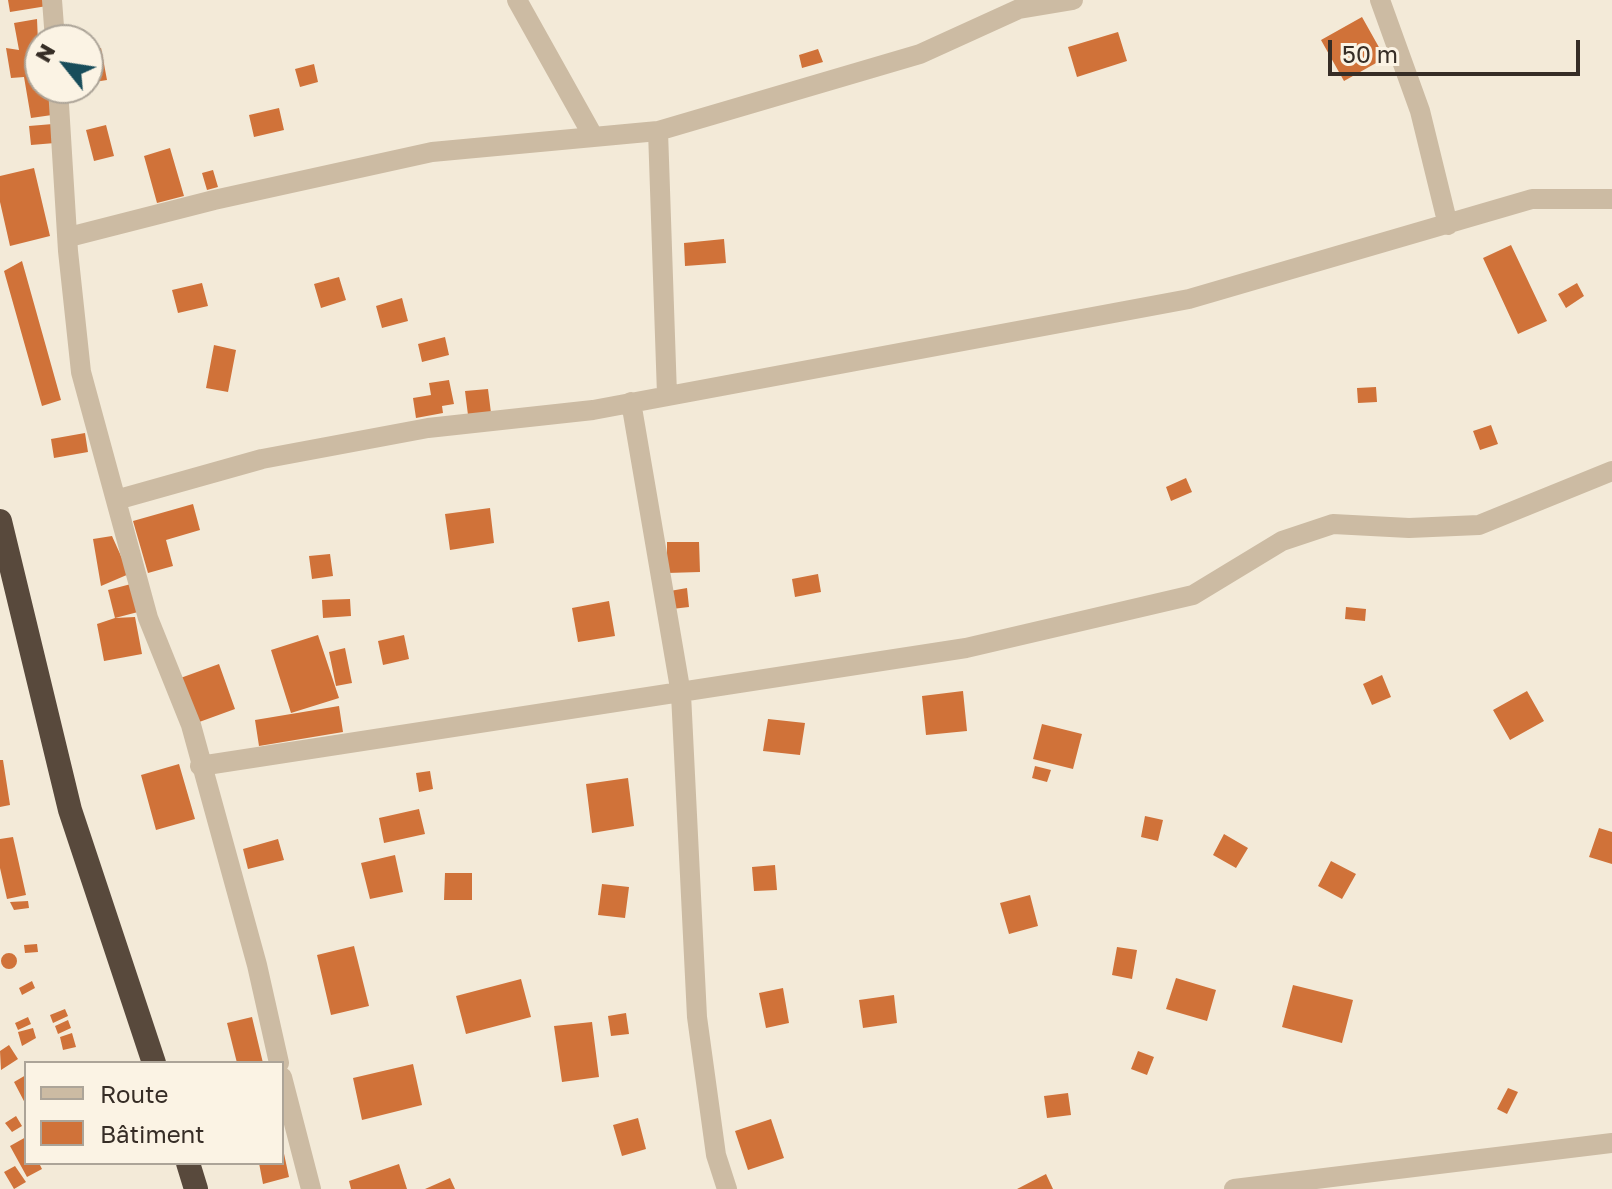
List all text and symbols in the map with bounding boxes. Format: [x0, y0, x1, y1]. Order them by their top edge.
north arrow [24, 24, 104, 104]
scale bar [1332, 24, 1584, 74]
text: N [29, 39, 60, 67]
text: 50 m [1342, 39, 1398, 68]
legend [24, 1061, 284, 1165]
text: Route [100, 1079, 169, 1108]
text: Bâtiment [100, 1119, 205, 1148]

